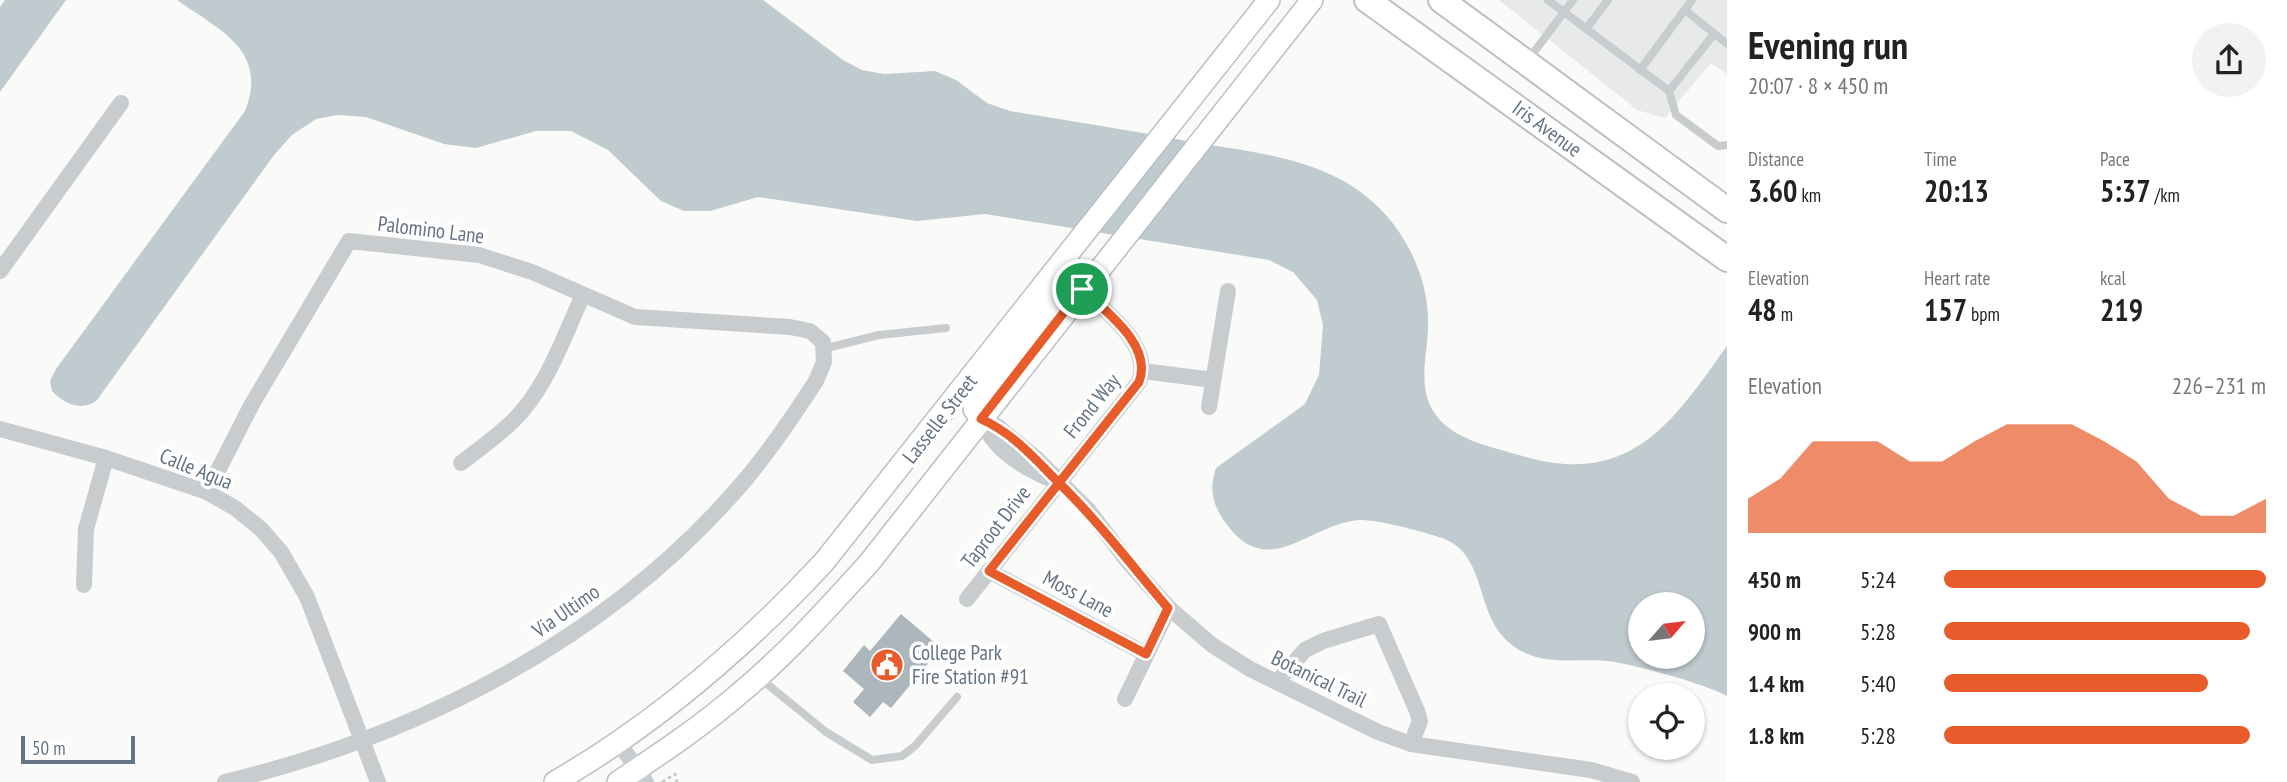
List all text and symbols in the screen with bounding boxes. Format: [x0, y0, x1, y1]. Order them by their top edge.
text: Evening run [1748, 20, 1908, 69]
button: share [2192, 23, 2266, 97]
text: 20:07 · 8 × 450 m [1748, 71, 1888, 100]
street label: Iris Avenue [1507, 94, 1587, 163]
text: Distance [1748, 147, 1804, 171]
text: Time [1924, 147, 1957, 171]
text: Pace [2100, 147, 2130, 171]
text: 3.60 [1748, 171, 1797, 210]
text: 20:13 [1924, 171, 1989, 210]
text: 5:37 [2100, 171, 2151, 210]
text: km [1797, 183, 1821, 207]
text: /km [2151, 183, 2180, 207]
street label: Palomino Lane [376, 210, 486, 249]
pin [1052, 259, 1112, 319]
text: Elevation [1748, 266, 1809, 290]
text: Heart rate [1924, 266, 1990, 290]
text: kcal [2100, 266, 2126, 290]
icon: arrive [1063, 270, 1101, 308]
text: 48 [1748, 290, 1777, 329]
text: 157 [1924, 290, 1967, 329]
text: 219 [2100, 290, 2143, 329]
text: m [1777, 302, 1793, 326]
text: bpm [1967, 302, 2000, 326]
street label: Lasselle Street [896, 368, 983, 469]
street label: Frond Way [1057, 368, 1126, 444]
text: Elevation [1748, 371, 1822, 400]
text: 226–231 m [2172, 371, 2266, 400]
street label: Calle Agua [156, 442, 237, 495]
street label: Taproot Drive [955, 480, 1036, 573]
street label: Moss Lane [1038, 564, 1118, 623]
text: 450 m [1748, 565, 1801, 594]
text: 5:24 [1860, 565, 1896, 594]
street label: Via Ultimo [526, 578, 605, 644]
north arrow [1628, 592, 1704, 668]
map controls [1628, 592, 1705, 760]
text: 900 m [1748, 617, 1801, 646]
text: 5:28 [1860, 617, 1896, 646]
place label: College Park Fire Station #91 [912, 639, 1029, 690]
street label: Botanical Trail [1267, 644, 1371, 713]
public building icon: College Park Fire Station #91 [868, 646, 906, 684]
text: 1.4 km [1748, 669, 1804, 698]
text: 5:40 [1860, 669, 1896, 698]
button: locate [1628, 683, 1705, 760]
text: 1.8 km [1748, 721, 1804, 750]
text: 5:28 [1860, 721, 1896, 750]
scale bar [21, 733, 135, 765]
text: 50 m [32, 736, 66, 760]

